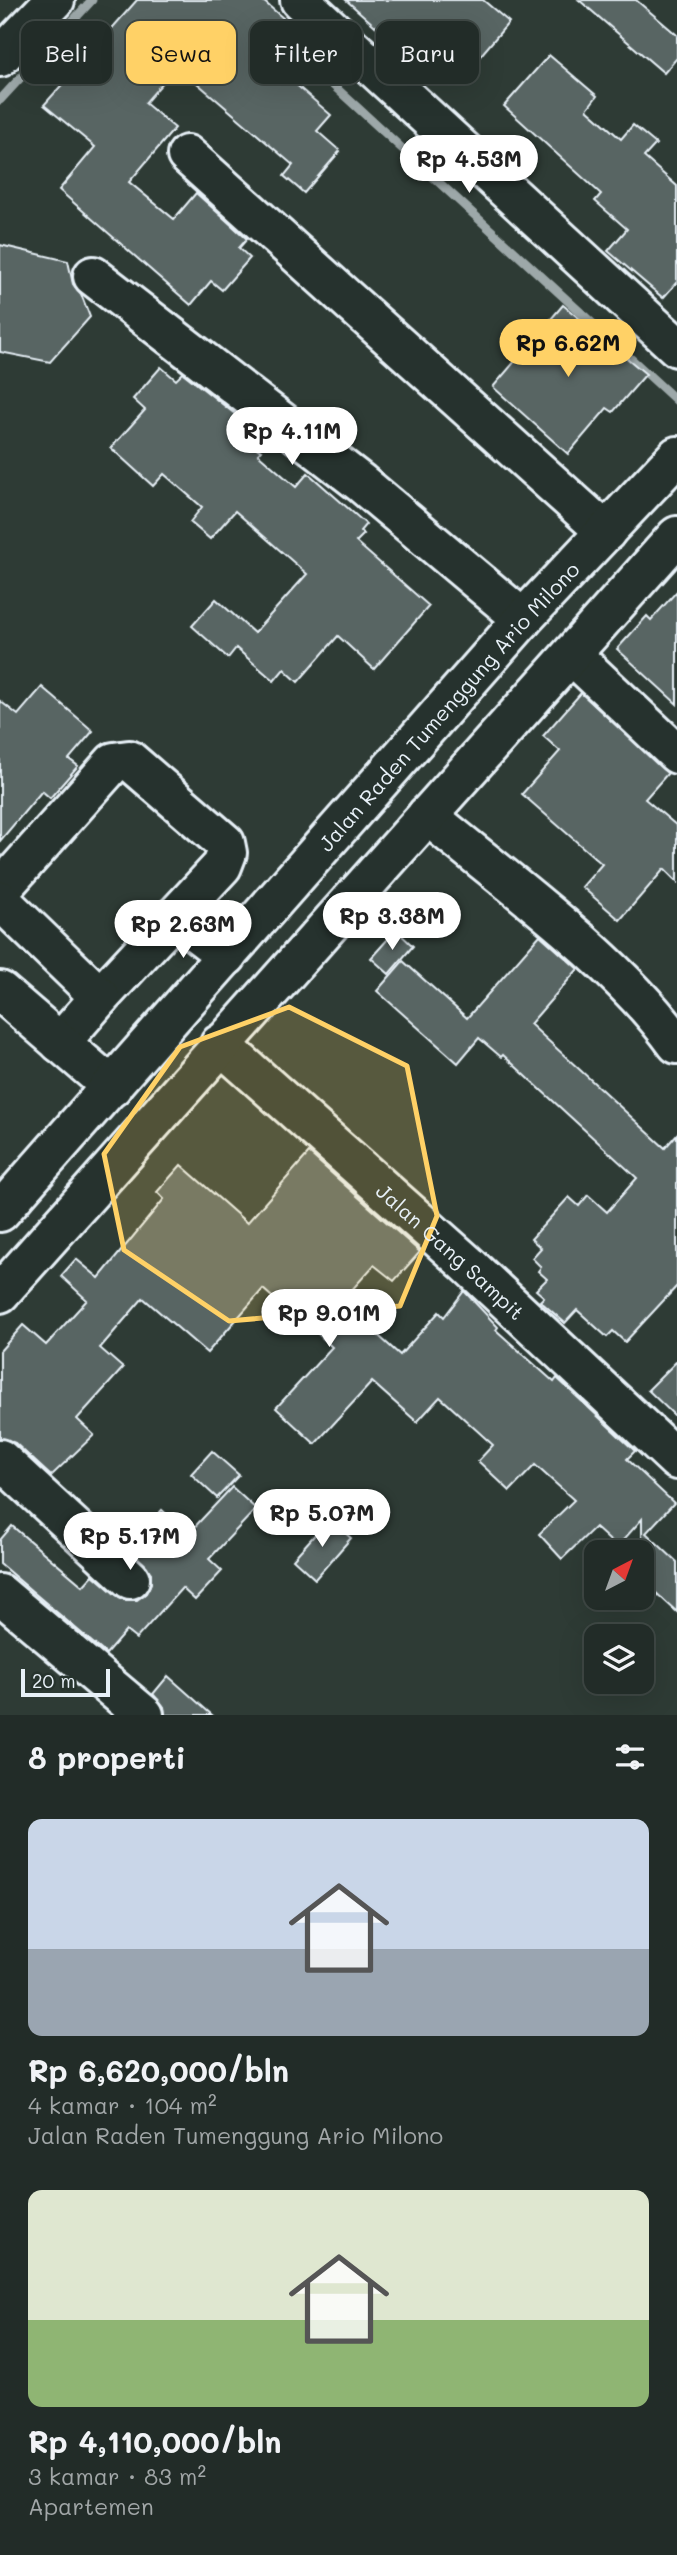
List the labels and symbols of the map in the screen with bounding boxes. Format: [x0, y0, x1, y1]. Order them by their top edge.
pin: Rp 4.53M [397, 136, 541, 195]
pin: Rp 6.62M [496, 320, 640, 379]
pin: Rp 4.11M [220, 407, 364, 467]
street label: Jalan Raden Tumenggung Ario Milono [312, 555, 584, 856]
pin: Rp 3.38M [320, 892, 464, 952]
pin: Rp 2.63M [111, 900, 255, 960]
street label: Jalan Gang Sampit [371, 1177, 531, 1325]
pin: Rp 9.01M [257, 1290, 401, 1349]
pin: Rp 5.07M [250, 1490, 394, 1549]
pin: Rp 5.17M [58, 1512, 202, 1572]
north arrow [584, 1540, 654, 1610]
scale bar [21, 1666, 110, 1698]

